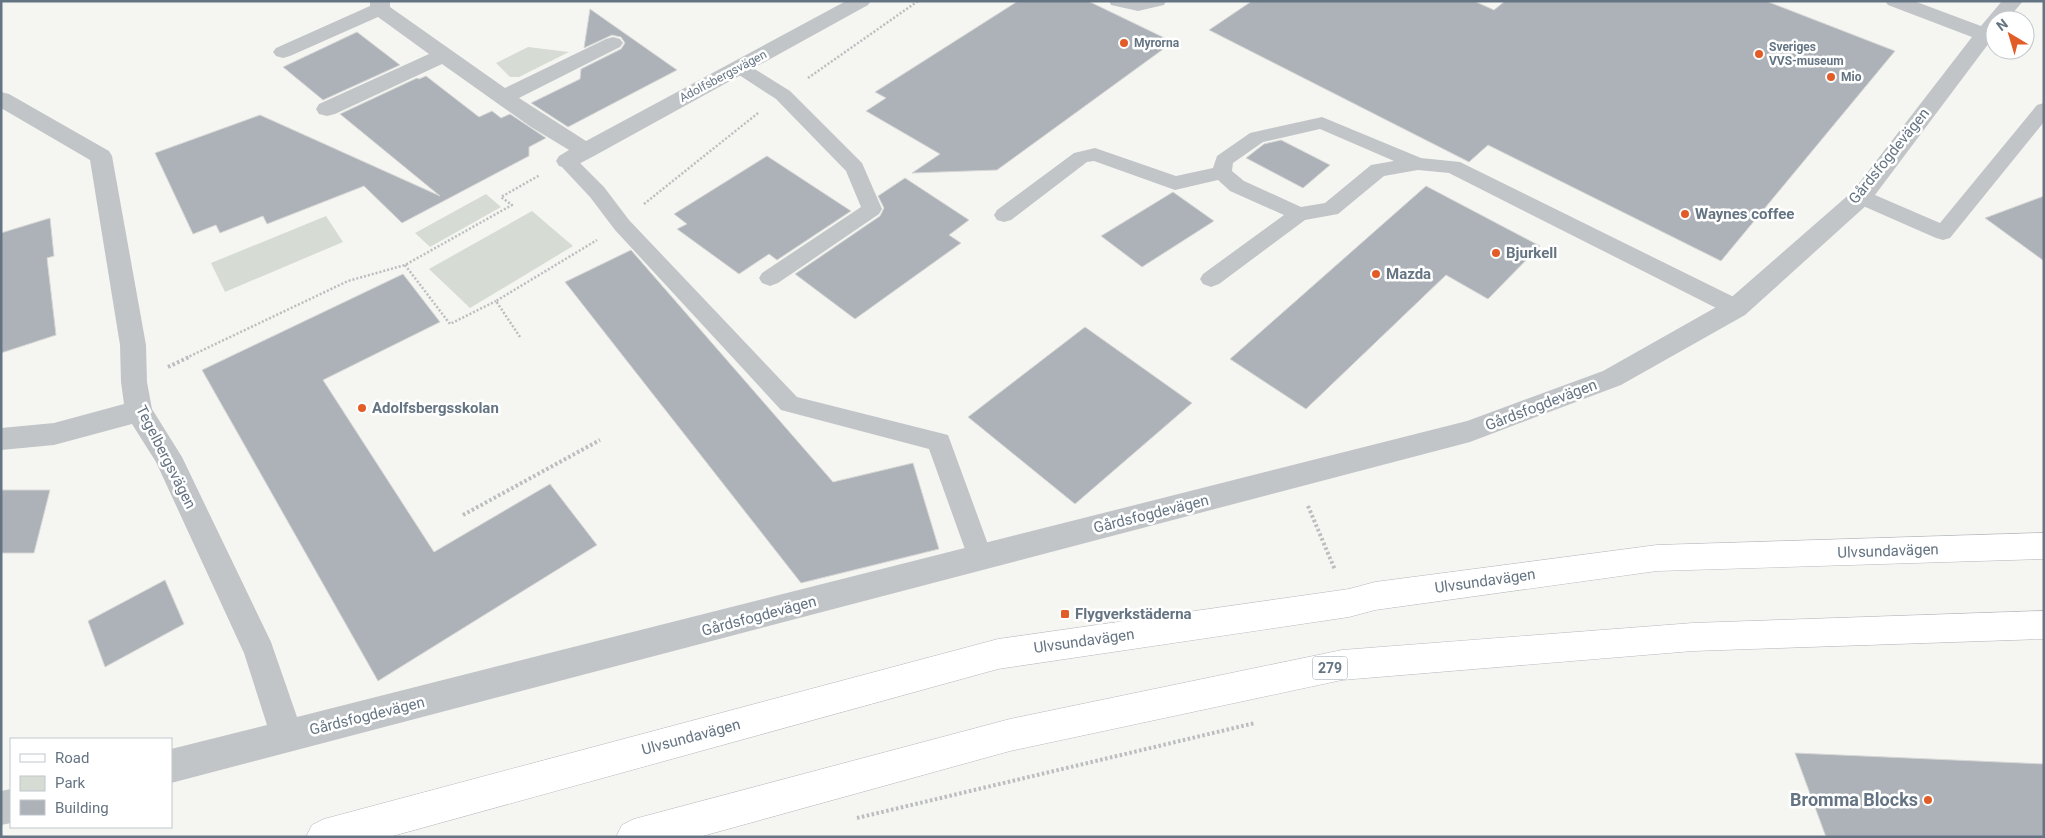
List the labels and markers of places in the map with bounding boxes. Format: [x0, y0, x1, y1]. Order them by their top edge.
place label: Myrorna [1134, 36, 1180, 50]
marker: Myrorna [1118, 37, 1130, 49]
place label: Sveriges VVS-museum [1769, 40, 1844, 68]
marker: Sveriges VVS-museum [1753, 48, 1765, 60]
place label: Mio [1841, 70, 1862, 84]
marker: Mio [1825, 71, 1837, 83]
place label: Waynes coffee [1695, 205, 1794, 223]
marker: Waynes coffee [1679, 208, 1691, 220]
place label: Bjurkell [1506, 244, 1557, 262]
marker: Bjurkell [1490, 247, 1502, 259]
place label: Mazda [1386, 265, 1431, 283]
marker: Mazda [1370, 268, 1382, 280]
place label: Adolfsbergsskolan [372, 399, 499, 417]
marker: Adolfsbergsskolan [356, 402, 368, 414]
place label: Flygverkstäderna [1075, 605, 1192, 623]
marker: Flygverkstäderna [1059, 608, 1071, 620]
place label: Bromma Blocks [1790, 789, 1918, 810]
marker: Bromma Blocks [1922, 794, 1934, 806]

